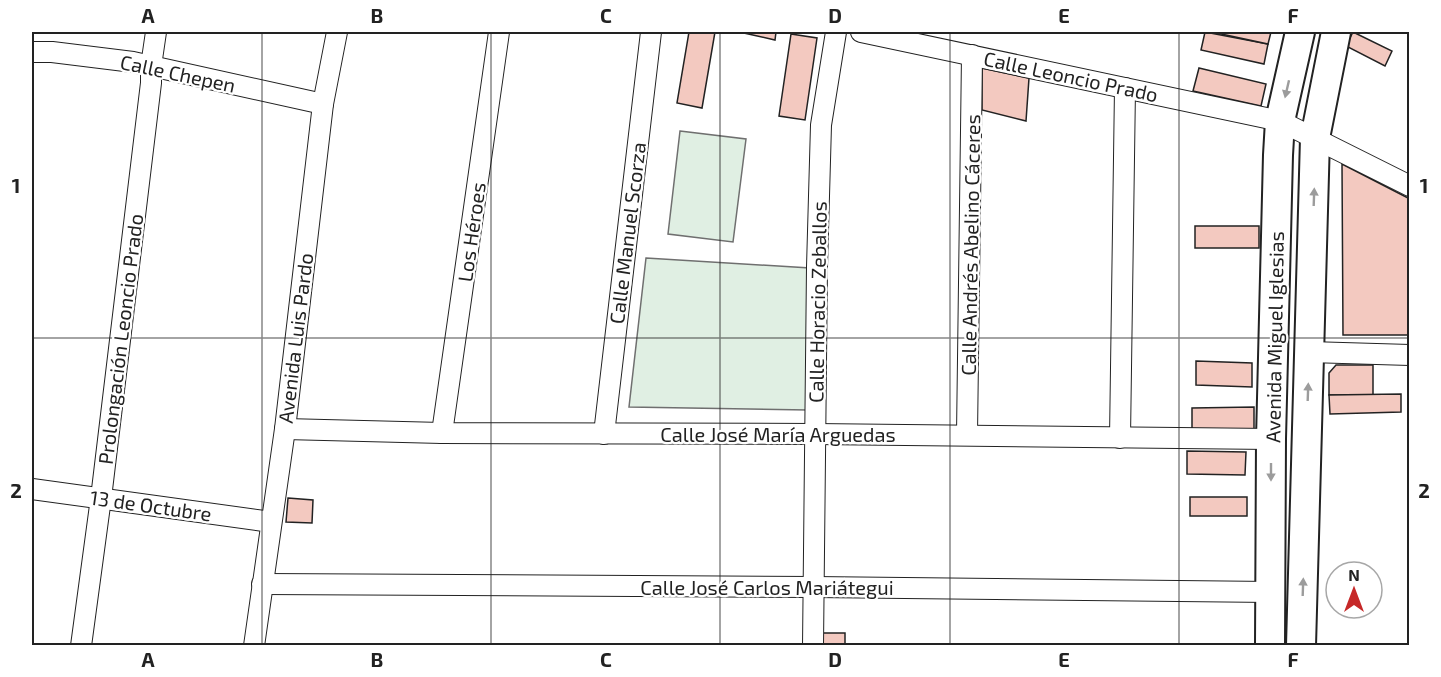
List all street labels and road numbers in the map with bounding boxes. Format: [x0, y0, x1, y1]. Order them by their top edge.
street label: Calle Leoncio Prado [982, 46, 1160, 106]
street label: Calle Chepen [118, 49, 238, 97]
street label: Calle Andrés Abelino Cáceres [956, 114, 984, 376]
street label: Calle Manuel Scorza [604, 141, 650, 325]
street label: Los Héroes [452, 181, 490, 283]
street label: Calle Horacio Zeballos [803, 201, 831, 403]
street label: Prolongación Leoncio Prado [93, 212, 147, 466]
street label: Avenida Miguel Iglesias [1260, 231, 1288, 443]
street label: Avenida Luis Pardo [273, 252, 317, 424]
street label: Calle José María Arguedas [660, 422, 896, 446]
street label: 13 de Octubre [89, 485, 213, 525]
street label: Calle José Carlos Mariátegui [640, 575, 894, 599]

